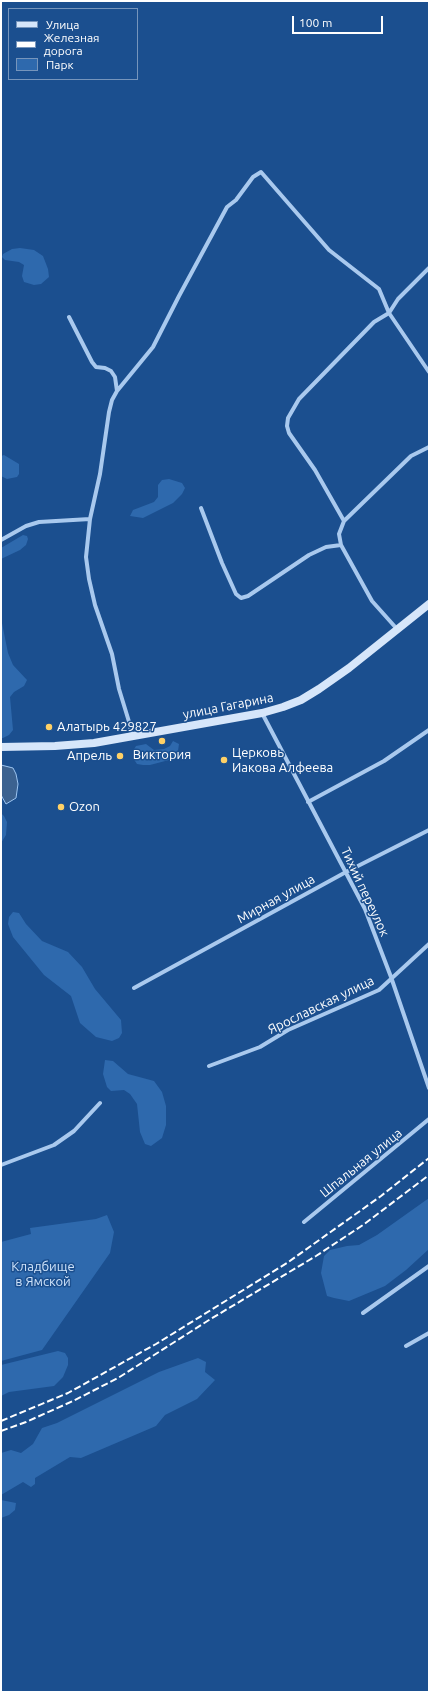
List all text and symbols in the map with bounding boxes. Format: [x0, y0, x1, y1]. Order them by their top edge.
legend [8, 8, 138, 80]
scale bar [294, 8, 385, 34]
text: 100 m [299, 16, 332, 29]
text: Улица [46, 18, 79, 31]
text: Железная дорога [44, 31, 100, 57]
text: Парк [46, 58, 74, 71]
street label: улица Гагарина [181, 690, 275, 722]
place label: Алатырь 429827 [57, 719, 157, 735]
marker: Алатырь 429827 [44, 722, 54, 732]
marker: Виктория [157, 736, 167, 746]
place label: Церковь Иакова Алфеева [232, 745, 333, 776]
place label: Виктория [133, 747, 191, 763]
place label: Апрель [67, 748, 112, 764]
marker: Апрель [115, 751, 125, 761]
marker: Церковь Иакова Алфеева [219, 755, 229, 765]
place label: Ozon [69, 799, 100, 815]
marker: Ozon [56, 802, 66, 812]
street label: Тихий переулок [338, 845, 392, 939]
street label: Мирная улица [234, 871, 318, 927]
street label: Ярославская улица [265, 973, 377, 1037]
street label: Шпальная улица [317, 1125, 405, 1201]
park label: Кладбище в Ямской [11, 1259, 75, 1290]

